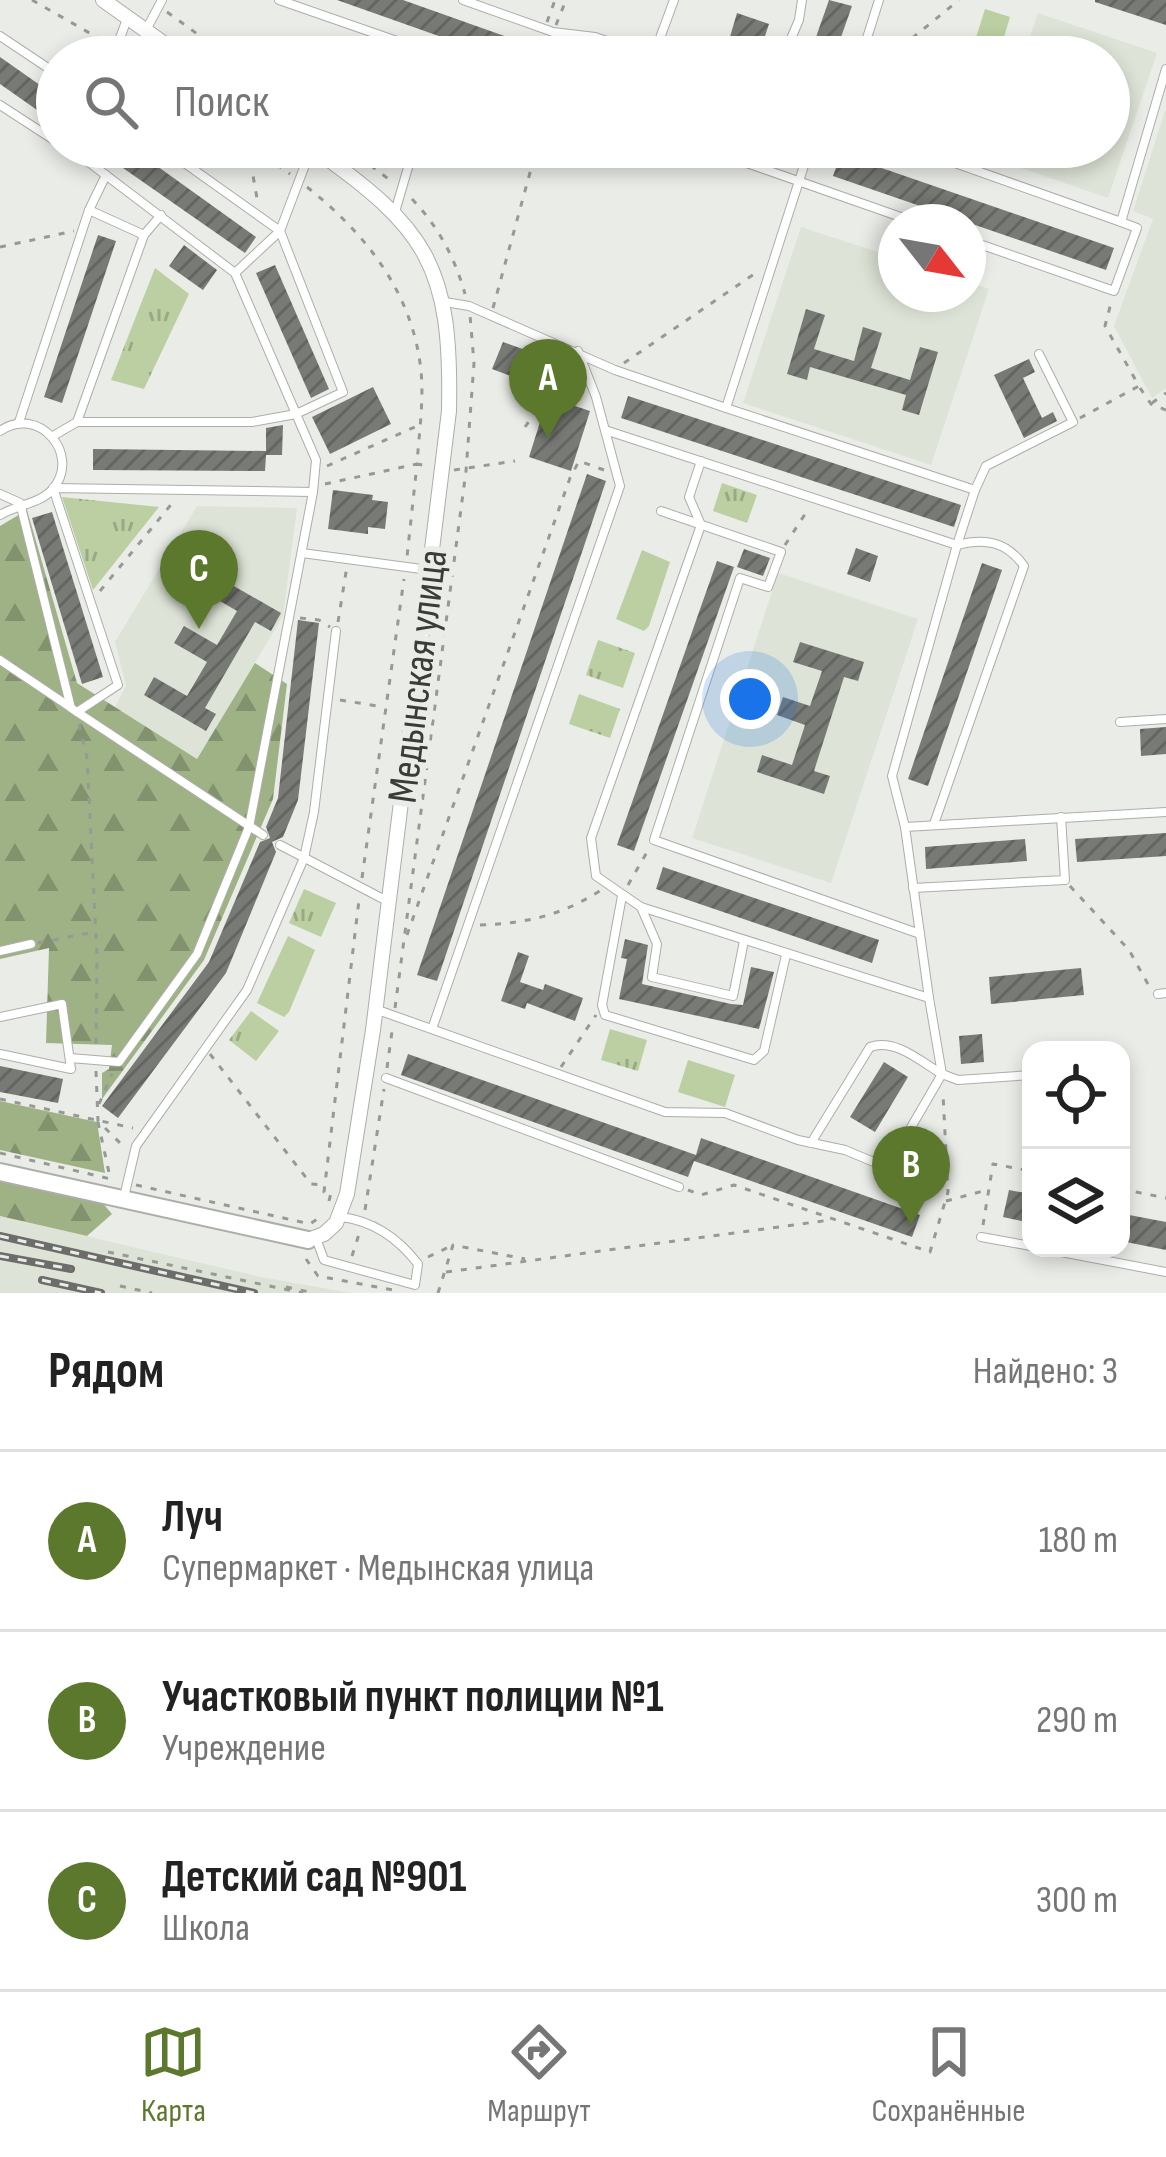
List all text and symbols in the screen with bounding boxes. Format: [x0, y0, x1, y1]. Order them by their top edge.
search box [36, 36, 1130, 168]
icon: search [78, 69, 144, 135]
text: Поиск [174, 75, 269, 130]
north arrow [878, 204, 986, 312]
pin: A [509, 339, 587, 438]
pin: C [160, 530, 238, 629]
street label: Медынская улица [378, 547, 459, 806]
your location [720, 669, 780, 729]
map controls [1022, 1041, 1130, 1257]
button: locate [1022, 1041, 1130, 1149]
pin: B [872, 1126, 950, 1225]
button: layers [1022, 1149, 1130, 1257]
text: Рядом [48, 1341, 164, 1402]
text: Найдено: 3 [973, 1348, 1118, 1395]
text: Луч [162, 1490, 223, 1545]
text: A [78, 1517, 96, 1564]
text: 180 m [1039, 1517, 1118, 1564]
text: Супермаркет · Медынская улица [162, 1545, 594, 1592]
text: Участковый пункт полиции №1 [162, 1670, 664, 1725]
text: B [78, 1697, 96, 1744]
text: 290 m [1036, 1697, 1118, 1744]
text: Учреждение [162, 1725, 326, 1772]
text: Детский сад №901 [162, 1850, 466, 1905]
text: C [77, 1877, 97, 1924]
text: 300 m [1036, 1877, 1118, 1924]
text: Школа [162, 1905, 250, 1952]
tab: Карта [140, 2019, 206, 2131]
tab: Маршрут [487, 2019, 591, 2131]
tab: Сохранённые [872, 2019, 1026, 2131]

